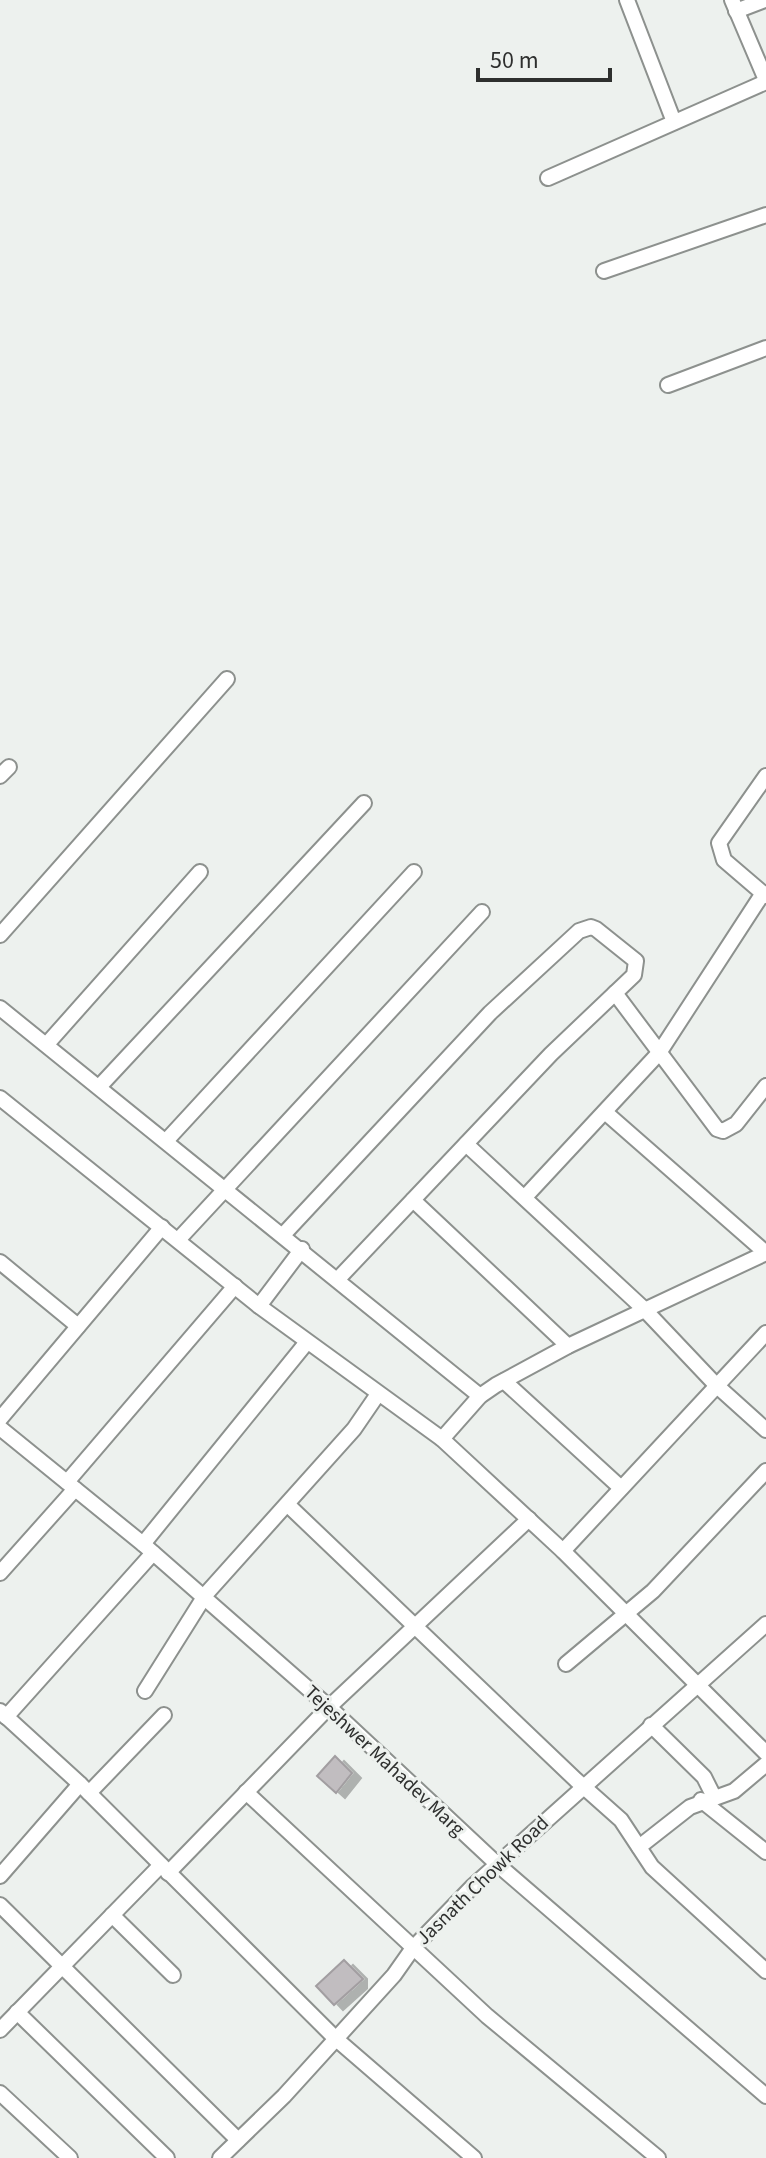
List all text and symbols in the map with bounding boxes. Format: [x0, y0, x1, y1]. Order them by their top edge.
scale bar [478, 32, 610, 82]
text: 50 m [490, 43, 539, 78]
street label: Tejeshwer Mahadev Marg [298, 1679, 471, 1843]
street label: Jasnath Chowk Road [410, 1810, 555, 1951]

